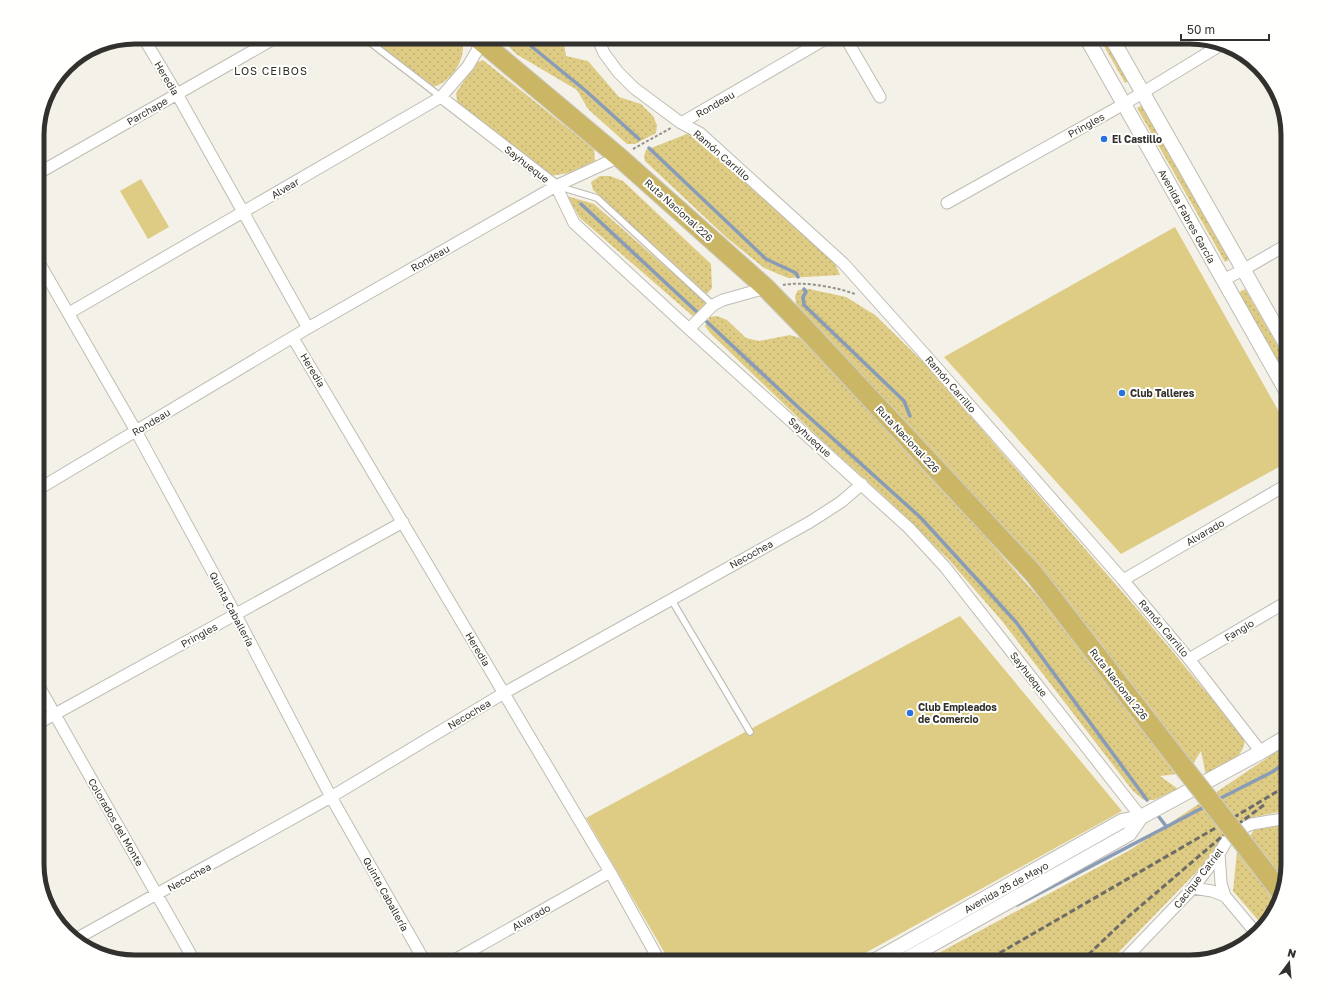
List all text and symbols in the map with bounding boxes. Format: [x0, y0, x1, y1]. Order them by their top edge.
scale bar [1181, 16, 1269, 42]
text: 50 m [1187, 22, 1215, 37]
street label: Heredia [152, 59, 182, 97]
district label: LOS CEIBOS [234, 64, 308, 77]
street label: Rondeau [694, 88, 736, 120]
street label: Parchape [124, 94, 170, 127]
street label: Pringles [1066, 110, 1106, 140]
street label: Ramón Carrillo [691, 127, 753, 183]
place label: El Castillo [1112, 133, 1162, 145]
marker: El Castillo [1099, 134, 1109, 144]
street label: Sayhueque [502, 143, 552, 185]
street label: Avenida Fabres García [1156, 167, 1218, 265]
street label: Alvear [269, 175, 301, 201]
street label: Ruta Nacional 226 [643, 176, 715, 244]
street label: Rondeau [409, 242, 451, 274]
street label: Heredia [298, 351, 328, 389]
street label: Ramón Carrillo [923, 353, 979, 415]
place label: Club Talleres [1130, 387, 1195, 399]
marker: Club Talleres [1117, 388, 1127, 398]
street label: Ruta Nacional 226 [874, 403, 942, 475]
street label: Rondeau [130, 406, 172, 438]
street label: Sayhueque [786, 415, 834, 459]
street label: Alvarado [1184, 516, 1226, 548]
street label: Necochea [727, 537, 775, 571]
street label: Quinta Caballería [207, 570, 257, 648]
street label: Ramón Carrillo [1137, 597, 1191, 659]
street label: Fangio [1222, 617, 1256, 643]
street label: Pringles [179, 620, 219, 650]
street label: Heredia [463, 630, 493, 668]
street label: Ruta Nacional 226 [1087, 646, 1151, 722]
street label: Sayhueque [1008, 649, 1050, 699]
street label: Necochea [445, 697, 493, 731]
place label: Club Empleados de Comercio [918, 701, 997, 725]
marker: Club Empleados de Comercio [905, 708, 915, 718]
street label: Colorados del Monte [86, 776, 146, 868]
street label: Cacique Catriel [1171, 846, 1225, 910]
street label: Quinta Caballería [361, 855, 411, 933]
street label: Avenida 25 de Mayo [962, 859, 1050, 915]
street label: Necochea [165, 860, 213, 894]
street label: Alvarado [510, 901, 552, 933]
north arrow [1269, 943, 1309, 983]
text: N [1286, 946, 1298, 960]

